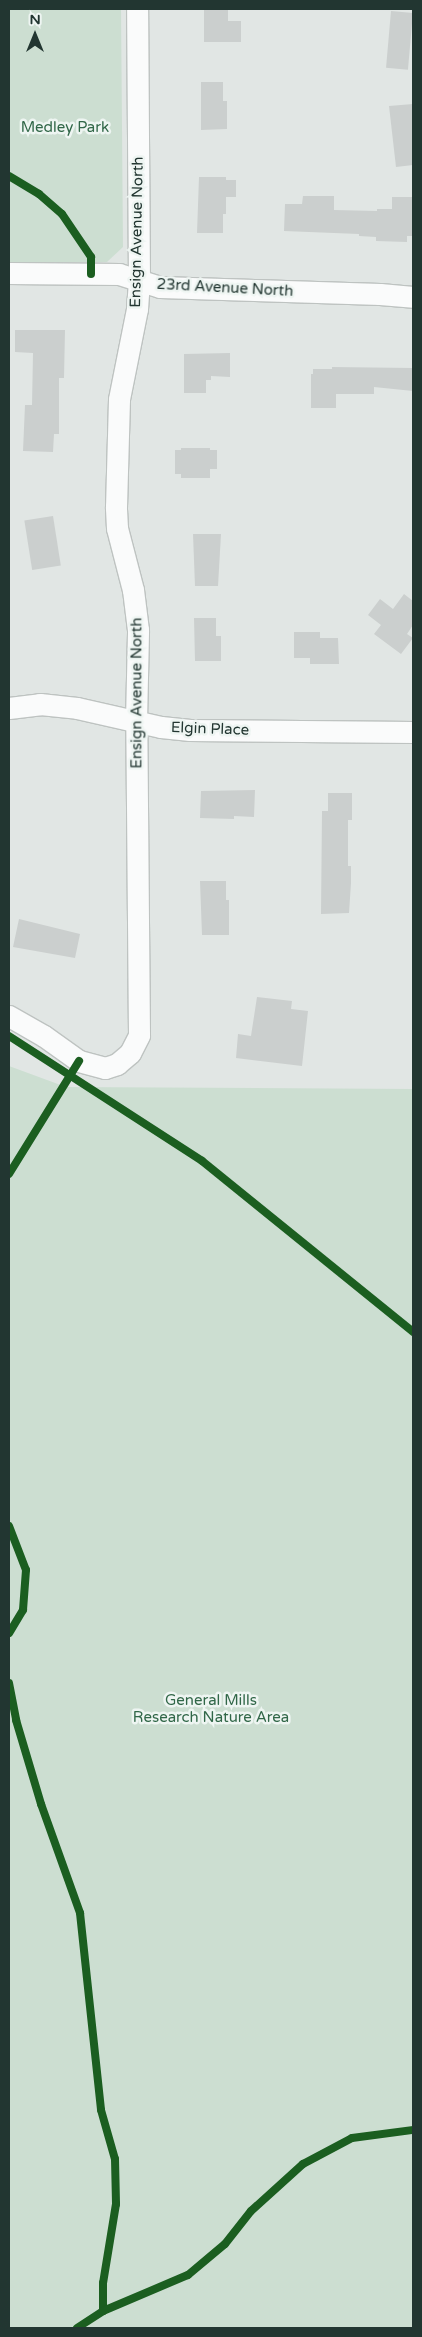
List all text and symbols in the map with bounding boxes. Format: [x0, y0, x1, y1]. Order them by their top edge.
north arrow [10, 10, 60, 60]
text: N [29, 11, 41, 28]
park label: Medley Park [21, 119, 109, 137]
street label: Ensign Avenue North [127, 156, 147, 308]
street label: 23rd Avenue North [156, 275, 294, 301]
street label: Ensign Avenue North [128, 617, 146, 769]
street label: Elgin Place [171, 719, 249, 739]
park label: General Mills Research Nature Area [133, 1691, 289, 1726]

